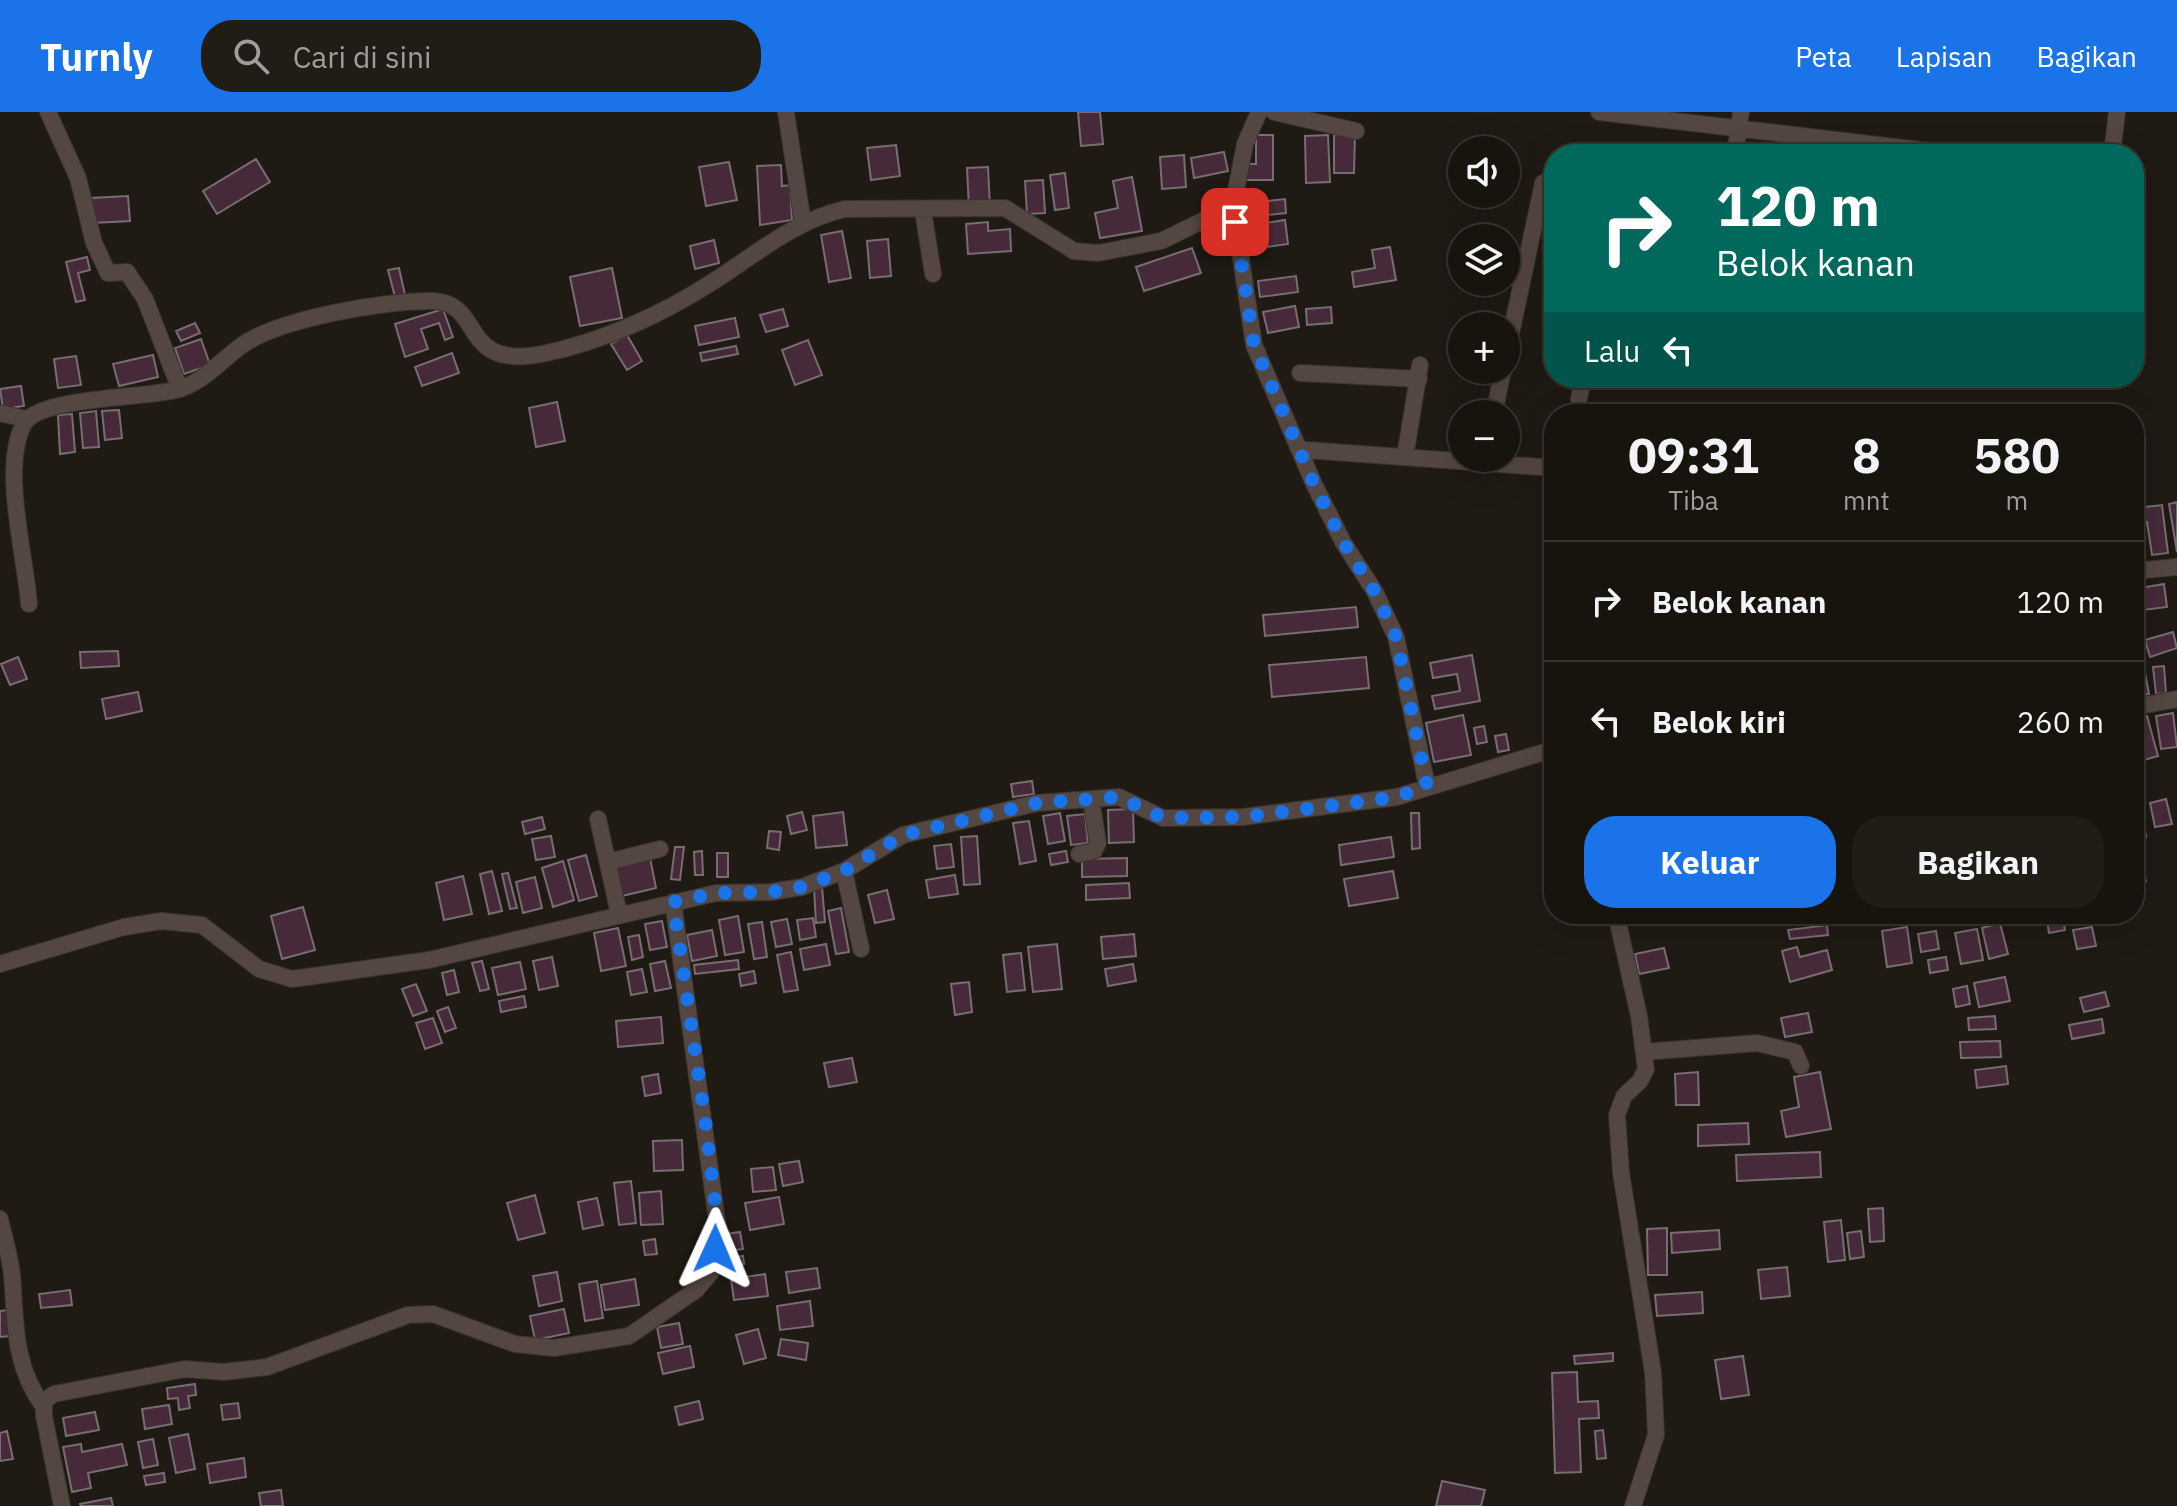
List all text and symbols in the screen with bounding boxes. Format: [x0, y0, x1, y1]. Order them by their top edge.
search box [201, 20, 761, 92]
text: Turnly [40, 32, 153, 81]
icon: search [229, 34, 273, 78]
text: Cari di sini [293, 37, 432, 76]
text: Peta [1795, 38, 1852, 75]
text: Lapisan [1896, 38, 1993, 75]
text: Bagikan [2037, 38, 2137, 75]
map controls [1448, 136, 1520, 472]
button: sound [1448, 136, 1520, 208]
text: 120 m [1716, 169, 1880, 241]
icon: right [1584, 176, 1688, 280]
pin [1201, 188, 1269, 256]
icon: arrive [1213, 200, 1257, 244]
button: layers [1448, 224, 1520, 296]
text: Belok kanan [1716, 239, 1915, 286]
button: + [1448, 312, 1520, 384]
icon: left [1656, 328, 1700, 372]
text: Lalu [1584, 331, 1640, 370]
button: − [1448, 400, 1520, 472]
text: 09:31 [1628, 424, 1759, 486]
text: 8 [1852, 424, 1881, 486]
text: 580 [1974, 424, 2060, 486]
text: Tiba [1668, 483, 1719, 517]
text: mnt [1843, 483, 1890, 517]
text: m [2005, 483, 2028, 517]
icon: right [1584, 579, 1628, 623]
text: Belok kanan [1652, 582, 1826, 621]
text: 120 m [2017, 582, 2104, 621]
icon: left [1584, 699, 1628, 743]
text: Belok kiri [1652, 702, 1786, 741]
text: 260 m [2017, 702, 2104, 741]
button: Keluar [1584, 816, 1836, 908]
button: Bagikan [1852, 816, 2104, 908]
position arrow [673, 1207, 757, 1291]

